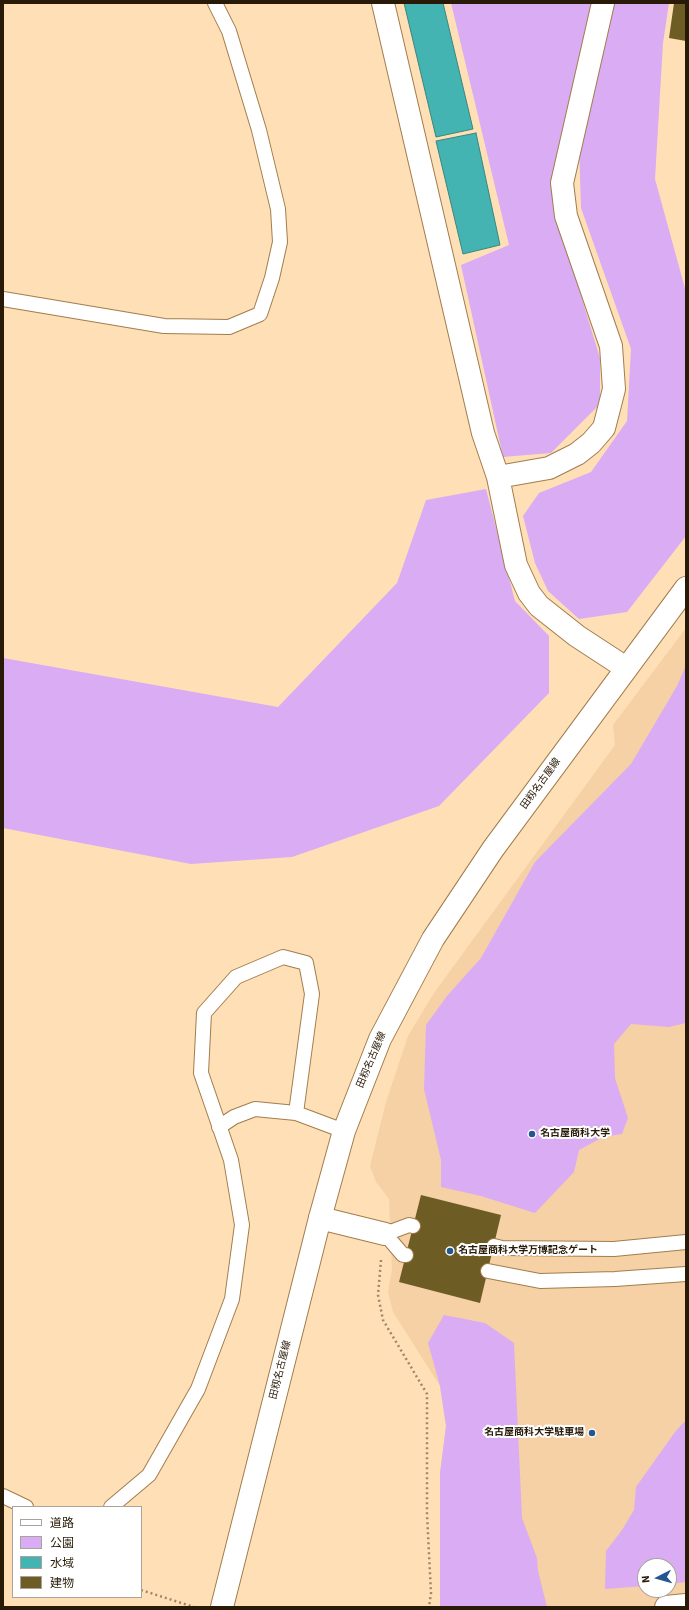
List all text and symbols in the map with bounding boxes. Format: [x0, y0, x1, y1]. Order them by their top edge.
street label: 田籾名古屋線 [519, 756, 563, 812]
street label: 田籾名古屋線 [355, 1030, 389, 1090]
place label: 名古屋商科大学 [540, 1128, 610, 1140]
marker: 名古屋商科大学 [527, 1129, 537, 1139]
place label: 名古屋商科大学万博記念ゲート [458, 1245, 598, 1257]
marker: 名古屋商科大学万博記念ゲート [445, 1246, 455, 1256]
street label: 田籾名古屋線 [268, 1339, 294, 1401]
place label: 名古屋商科大学駐車場 [484, 1427, 584, 1439]
marker: 名古屋商科大学駐車場 [587, 1428, 597, 1438]
legend [12, 1506, 142, 1598]
text: 道路 [50, 1515, 74, 1532]
text: 公園 [50, 1535, 74, 1552]
text: 水域 [50, 1555, 74, 1572]
north arrow [637, 1558, 677, 1598]
text: 建物 [50, 1575, 74, 1592]
text: N [638, 1575, 653, 1584]

